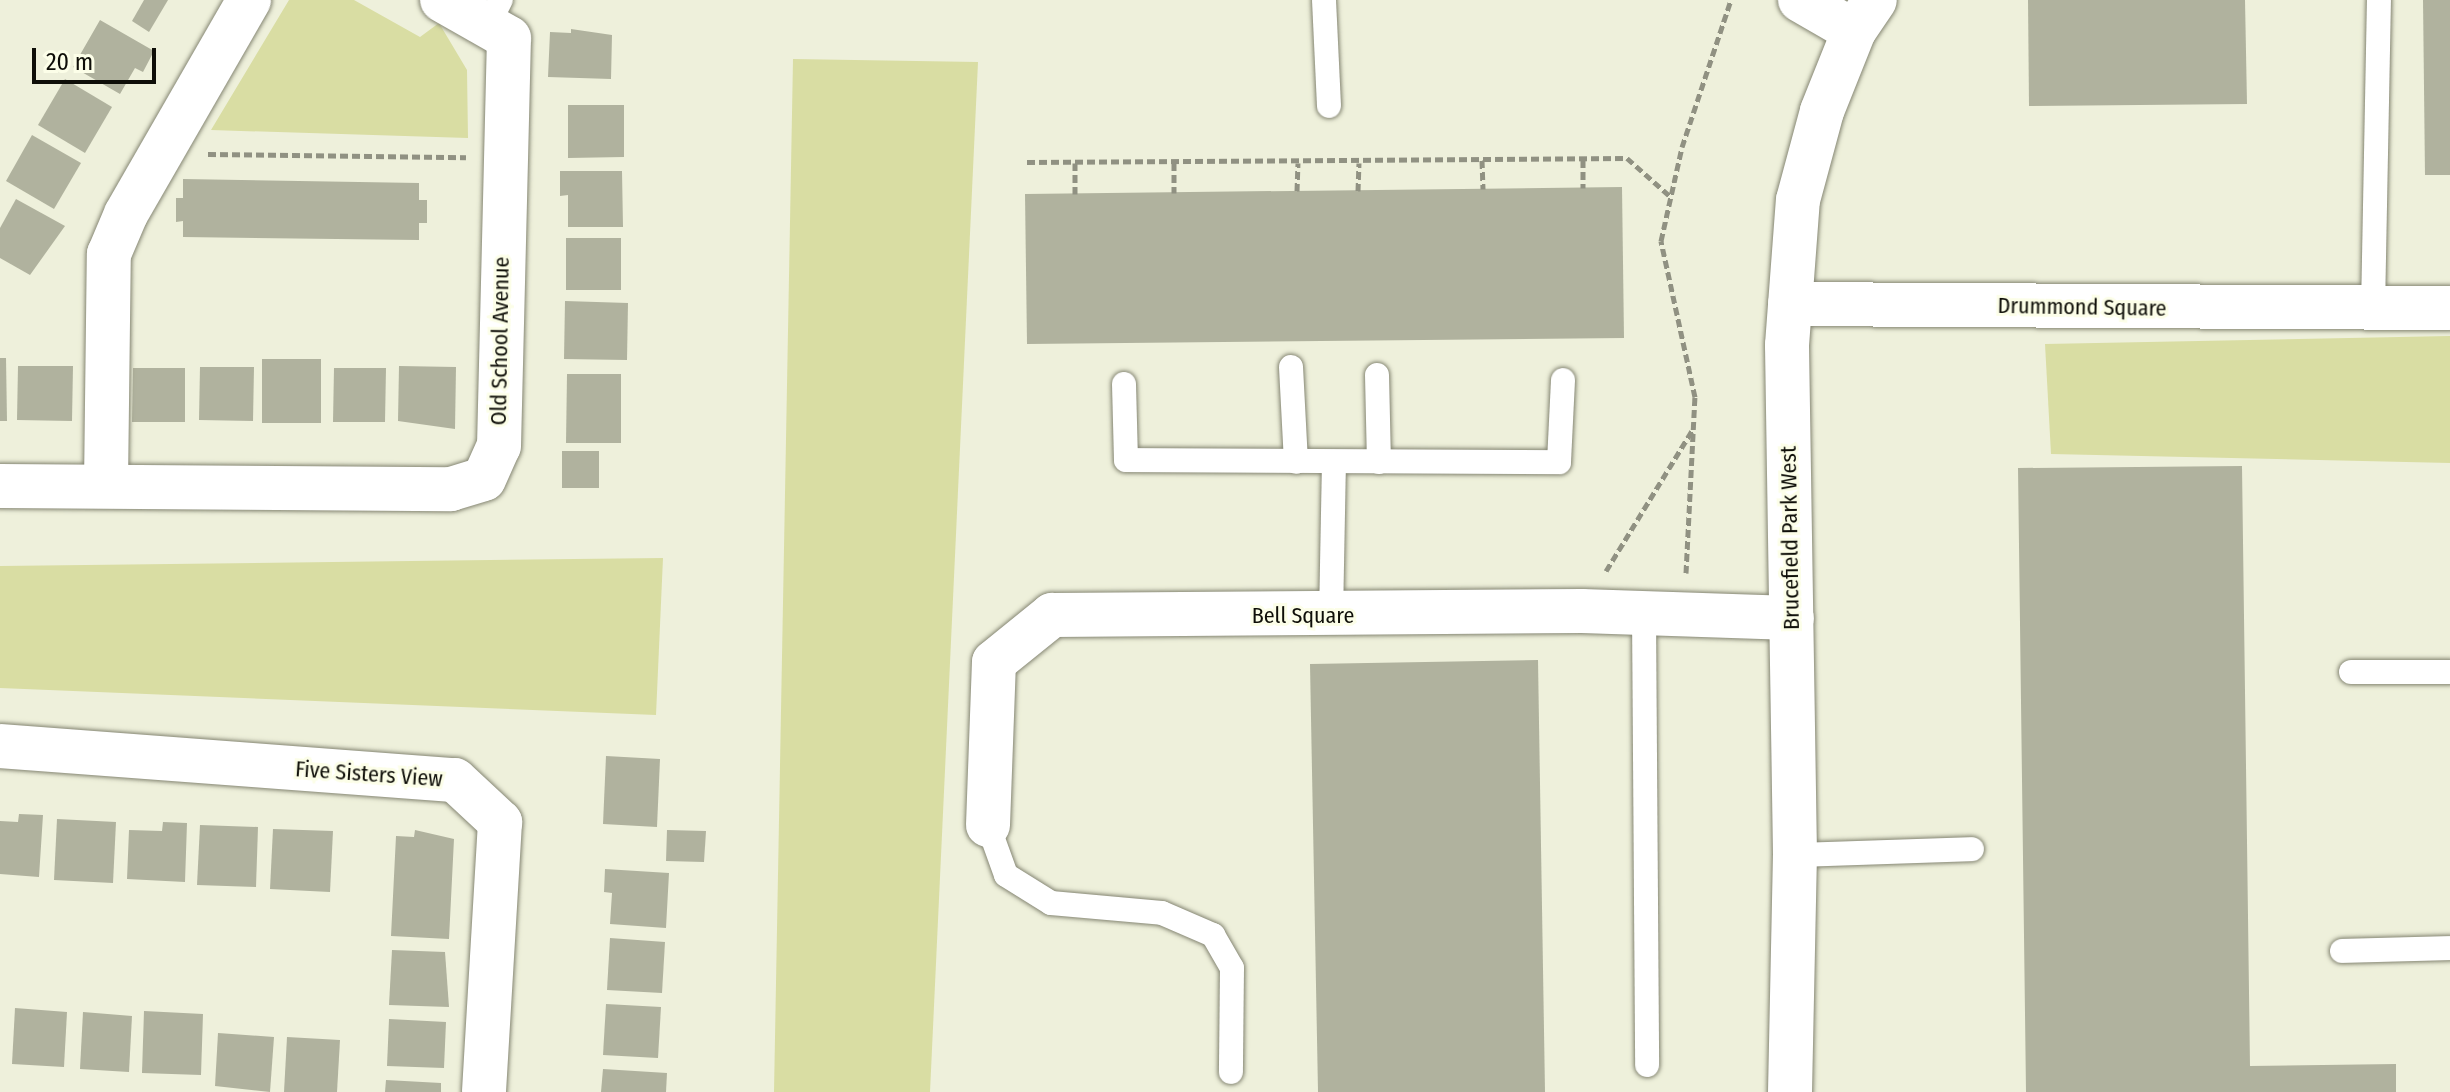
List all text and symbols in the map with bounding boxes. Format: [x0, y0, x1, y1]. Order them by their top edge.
scale bar [36, 32, 160, 82]
text: 20 m [46, 48, 93, 76]
street label: Old School Avenue [485, 256, 515, 426]
street label: Drummond Square [1997, 292, 2167, 322]
street label: Brucefield Park West [1775, 446, 1805, 630]
street label: Bell Square [1252, 603, 1354, 629]
street label: Five Sisters View [294, 756, 444, 792]

